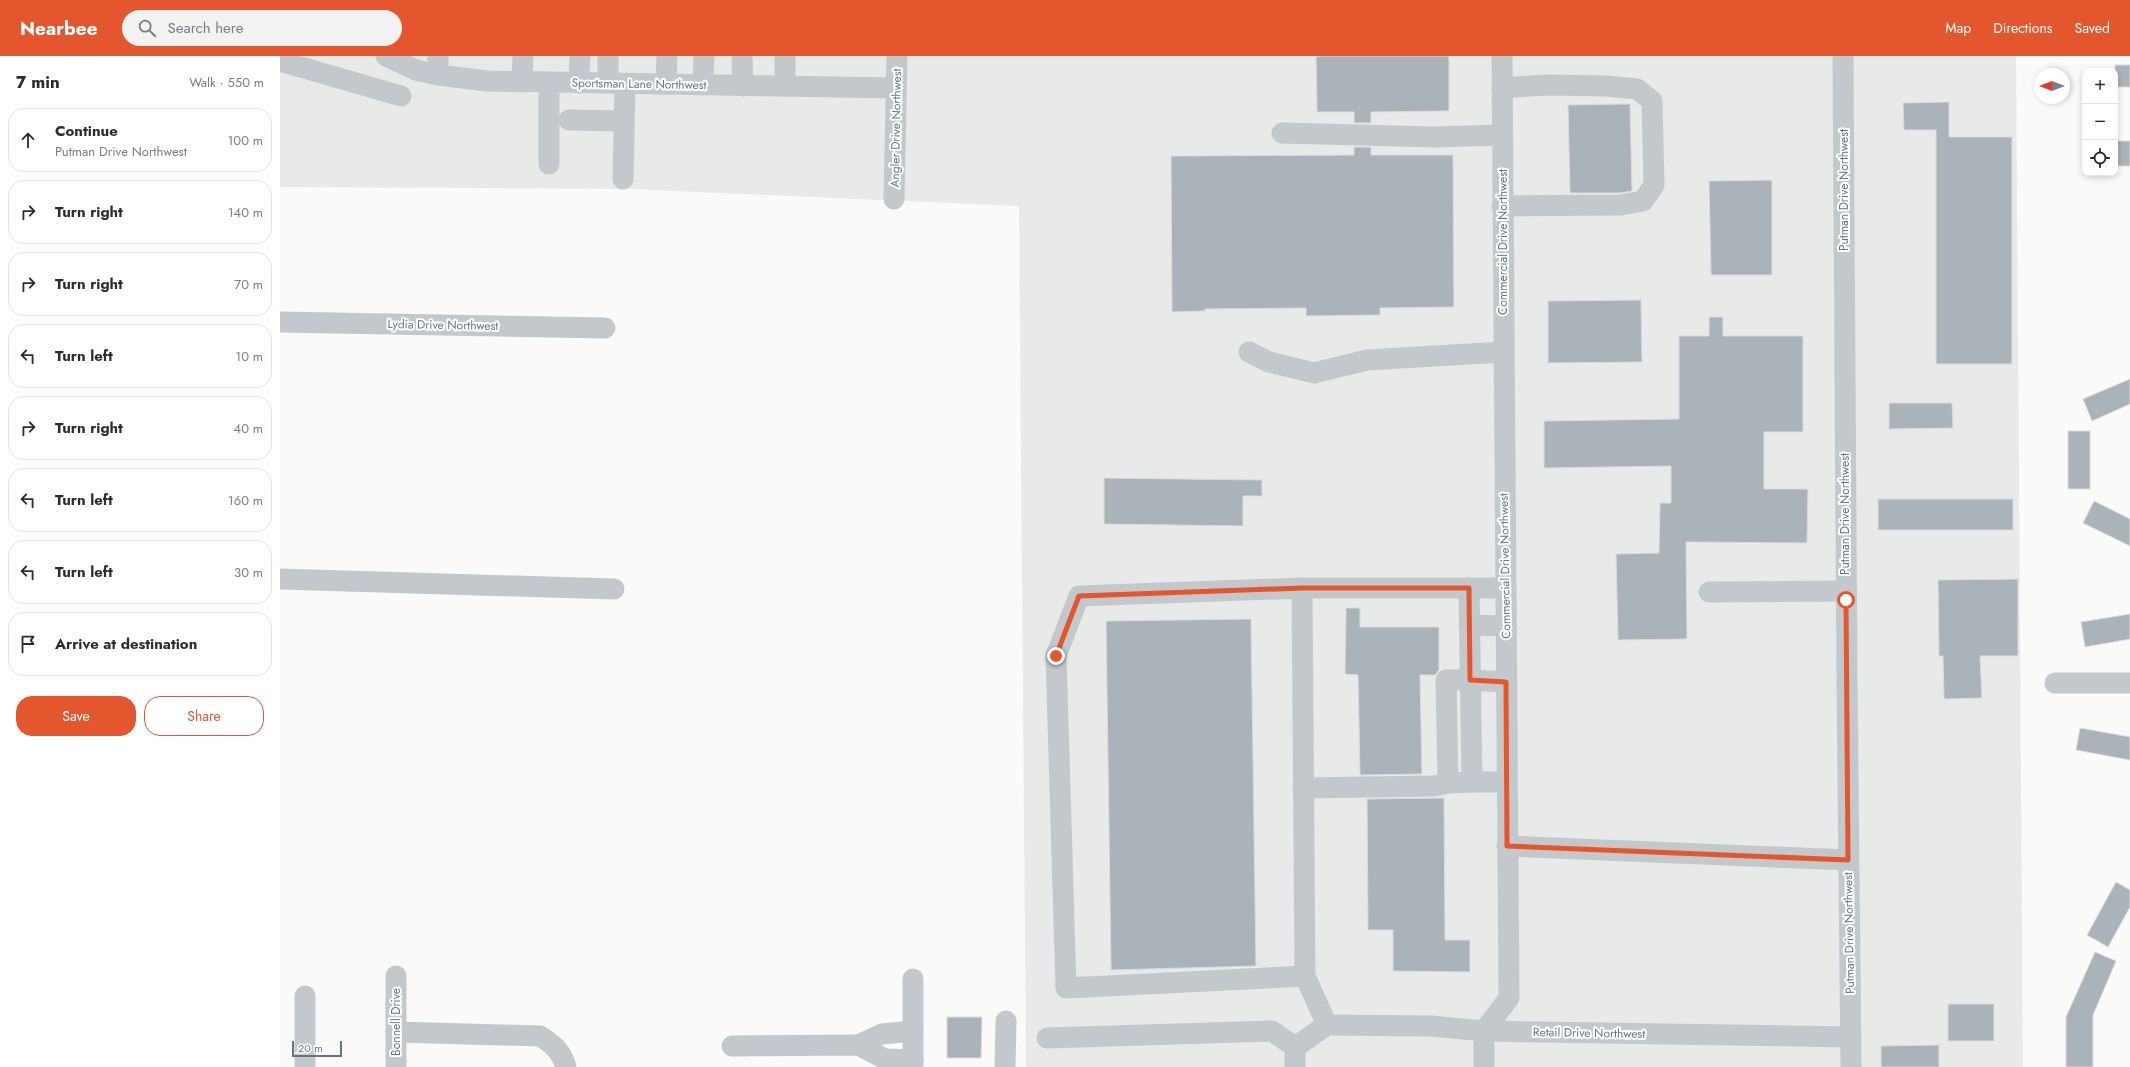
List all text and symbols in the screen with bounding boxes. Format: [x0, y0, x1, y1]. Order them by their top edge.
search box [122, 10, 402, 46]
text: Nearbee [20, 15, 98, 42]
icon: search [136, 17, 158, 39]
text: Search here [168, 17, 243, 39]
text: Map [1945, 18, 1971, 38]
text: Directions [1993, 18, 2053, 38]
text: Saved [2075, 18, 2110, 38]
street label: Angler Drive Northwest [886, 68, 906, 188]
north arrow [2034, 68, 2070, 104]
map controls [2082, 68, 2118, 176]
button: + [2082, 68, 2118, 104]
text: 7 min [16, 70, 60, 94]
text: Walk · 550 m [189, 73, 264, 92]
street label: Sportsman Lane Northwest [571, 74, 707, 94]
button: − [2082, 104, 2118, 140]
text: Continue [55, 120, 118, 142]
icon: ahead [17, 129, 39, 151]
street label: Putman Drive Northwest [1835, 129, 1853, 251]
text: 100 m [228, 131, 263, 150]
button: locate [2082, 140, 2118, 176]
text: Putman Drive Northwest [55, 142, 187, 161]
street label: Commercial Drive Northwest [1494, 169, 1512, 315]
icon: right [17, 201, 39, 223]
text: Turn right [55, 201, 123, 223]
text: 140 m [228, 203, 263, 222]
icon: right [17, 273, 39, 295]
text: Turn right [55, 273, 123, 295]
text: 70 m [234, 275, 263, 294]
street label: Lydia Drive Northwest [388, 315, 499, 335]
icon: left [17, 345, 39, 367]
text: Turn left [55, 345, 113, 367]
text: 10 m [235, 347, 263, 366]
icon: right [17, 417, 39, 439]
text: Turn right [55, 417, 123, 439]
text: 40 m [234, 419, 263, 438]
street label: Putman Drive Northwest [1836, 453, 1854, 575]
icon: left [17, 489, 39, 511]
text: Turn left [55, 489, 113, 511]
text: 160 m [228, 491, 263, 510]
street label: Commercial Drive Northwest [1495, 493, 1515, 639]
icon: left [17, 561, 39, 583]
text: Turn left [55, 561, 113, 583]
text: 30 m [234, 563, 263, 582]
route start [1837, 591, 1855, 609]
icon: arrive [17, 633, 39, 655]
text: Arrive at destination [55, 633, 197, 655]
route end [1047, 647, 1065, 665]
button: Save [16, 696, 136, 736]
button: Share [144, 696, 264, 736]
street label: Putman Drive Northwest [1839, 872, 1859, 994]
street label: Bonnell Drive [387, 988, 405, 1056]
street label: Retail Drive Northwest [1533, 1023, 1645, 1043]
scale bar [292, 1039, 342, 1058]
text: 20 m [298, 1040, 323, 1056]

